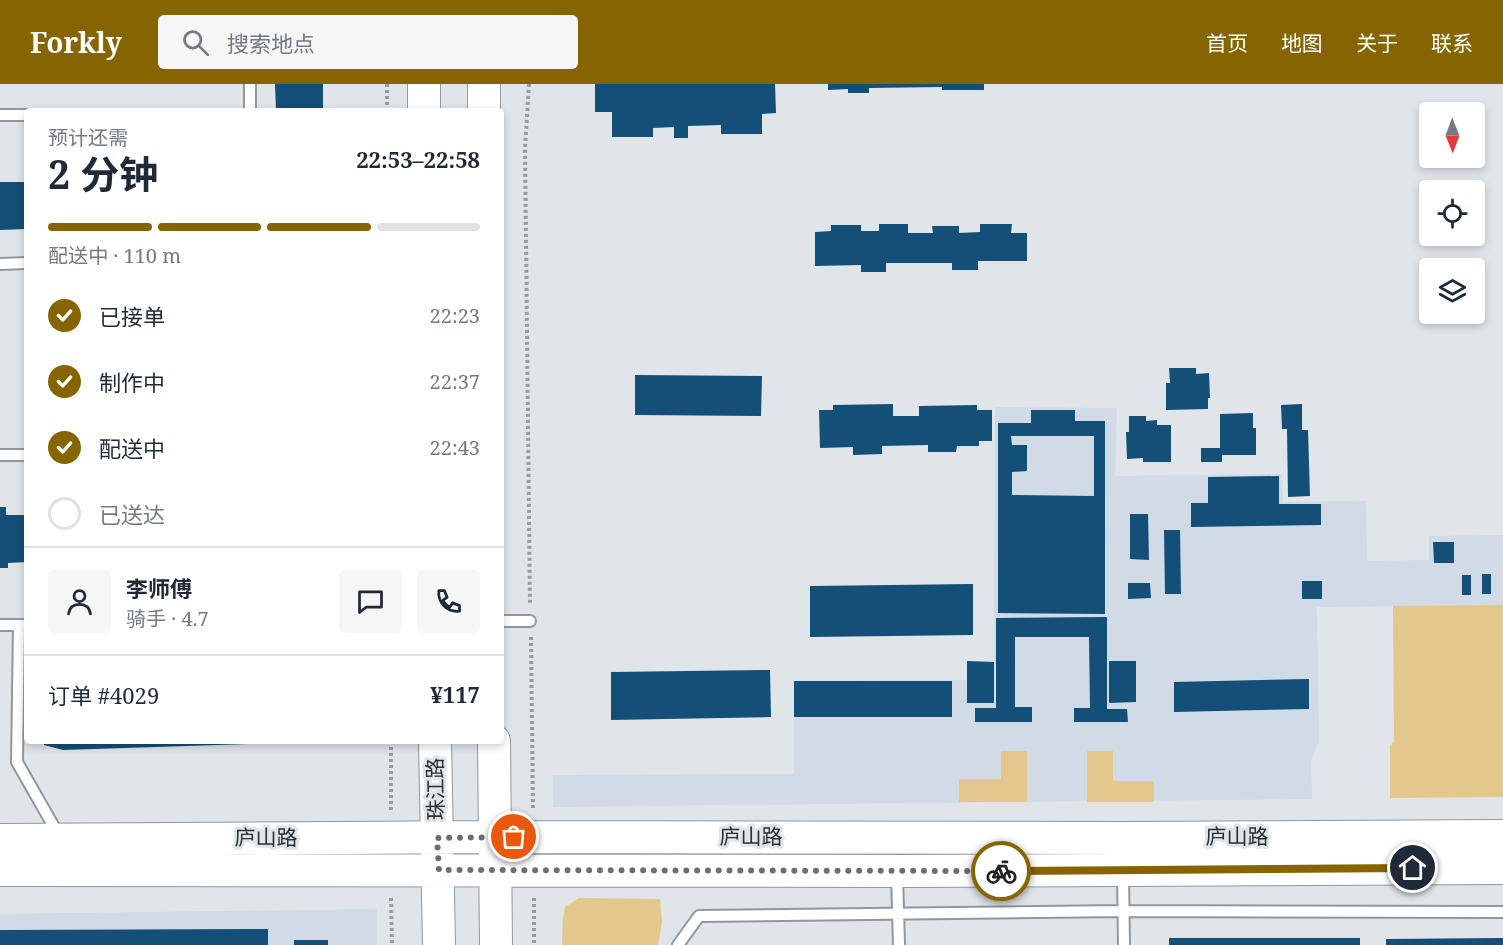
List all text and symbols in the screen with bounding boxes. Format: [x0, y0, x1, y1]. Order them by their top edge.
search box [158, 15, 578, 69]
text: Forkly [30, 23, 122, 61]
icon: search [179, 26, 212, 59]
text: 搜索地点 [227, 28, 315, 58]
text: 首页 [1206, 29, 1248, 57]
text: 地图 [1281, 29, 1323, 57]
text: 关于 [1356, 29, 1398, 57]
text: 联系 [1431, 29, 1473, 57]
north arrow [1419, 102, 1485, 168]
map controls [1419, 102, 1485, 324]
text: 预计还需 [48, 124, 128, 151]
text: 22:53–22:58 [356, 144, 480, 174]
text: 2 分钟 [48, 147, 158, 200]
button: locate [1419, 180, 1485, 246]
text: 配送中 · 110 m [48, 242, 181, 269]
button: layers [1419, 258, 1485, 324]
icon: check [48, 299, 81, 332]
text: 已接单 [99, 301, 165, 331]
text: 22:23 [430, 302, 480, 329]
icon: check [48, 365, 81, 398]
text: 制作中 [99, 367, 165, 397]
text: 22:37 [430, 368, 480, 395]
icon: check [48, 431, 81, 464]
text: 配送中 [99, 433, 165, 463]
text: 22:43 [430, 434, 480, 461]
text: 已送达 [99, 499, 165, 529]
button: person [48, 570, 111, 633]
button: chat [339, 570, 402, 633]
button: phone [417, 570, 480, 633]
text: 李师傅 [126, 573, 192, 603]
text: 骑手 · 4.7 [126, 605, 209, 632]
text: ¥117 [430, 679, 480, 709]
text: 订单 #4029 [48, 680, 159, 710]
street label: 珠江路 [420, 757, 450, 821]
pin [488, 811, 539, 862]
icon: bag [497, 820, 530, 853]
street label: 庐山路 [720, 822, 783, 850]
street label: 庐山路 [1206, 822, 1269, 850]
street label: 庐山路 [235, 823, 298, 851]
courier [971, 841, 1031, 901]
pin [1387, 842, 1438, 893]
icon: home [1396, 851, 1429, 884]
icon: bike [985, 855, 1018, 888]

